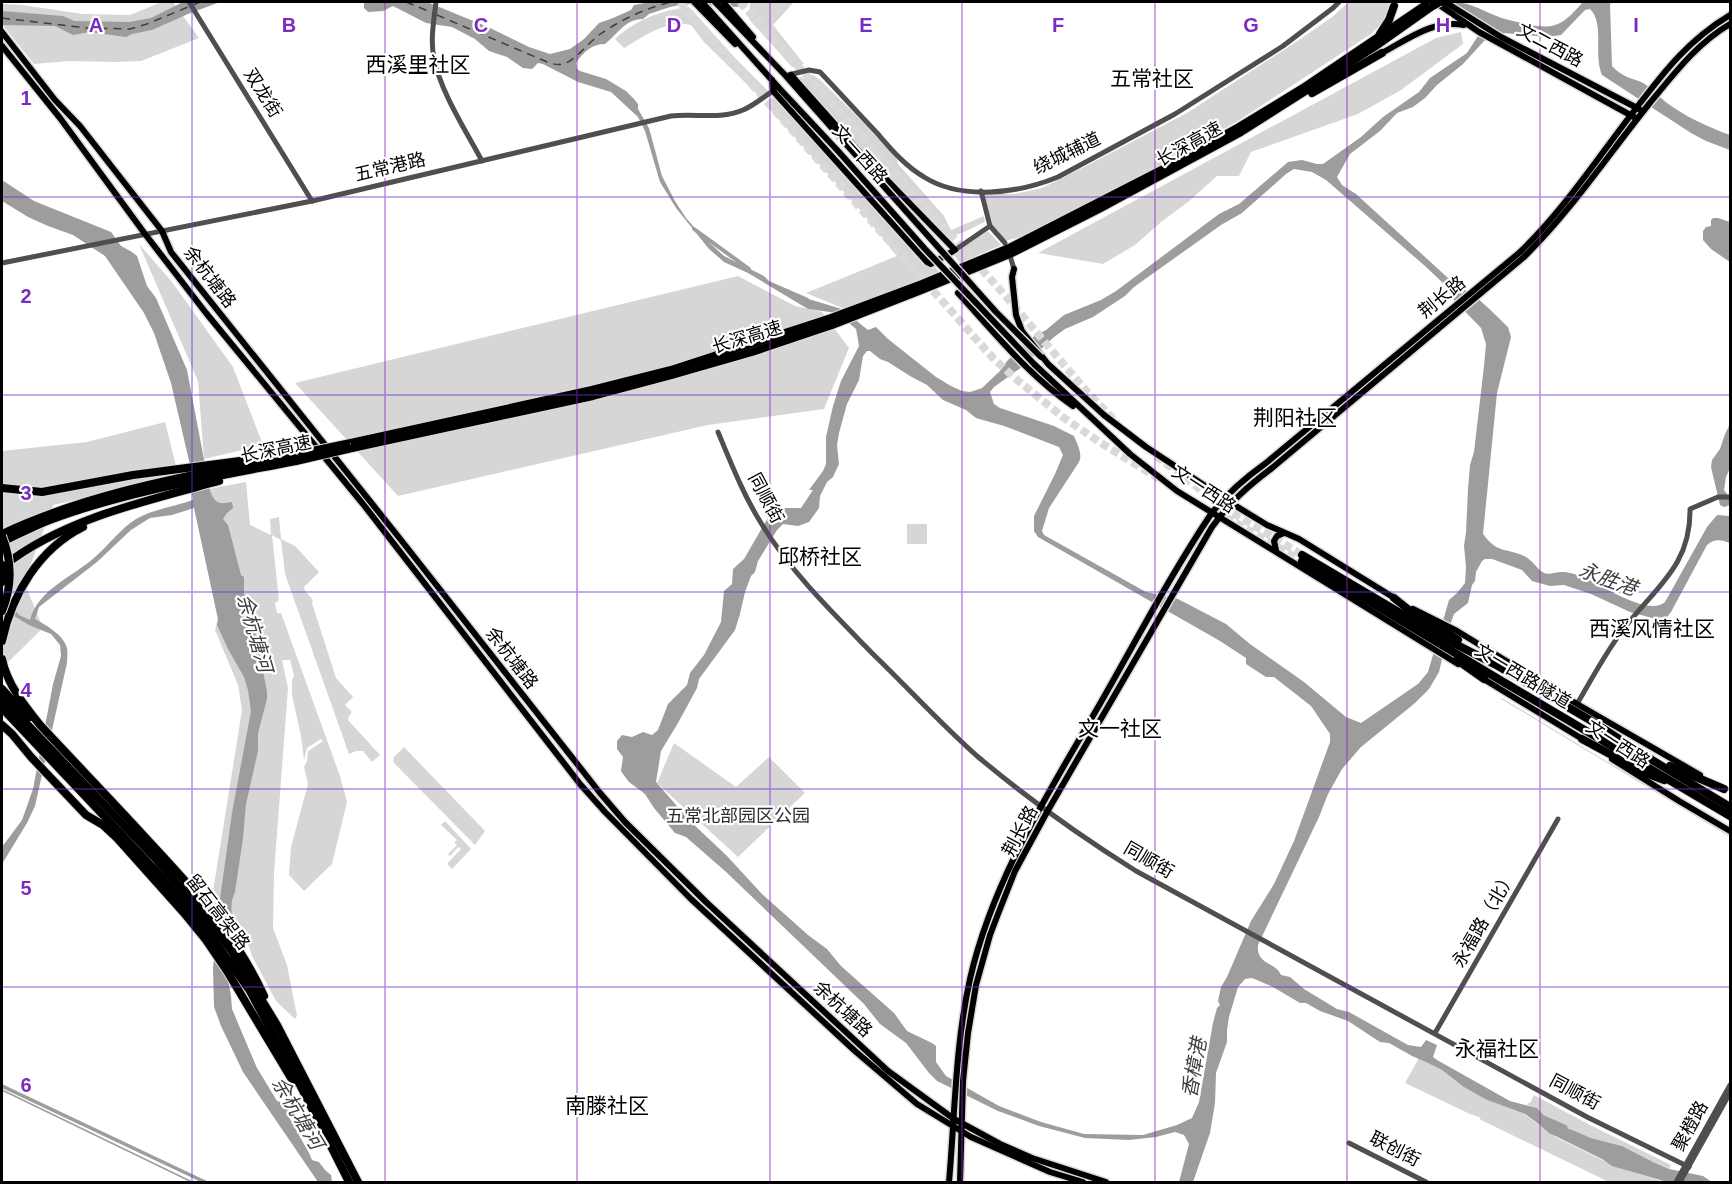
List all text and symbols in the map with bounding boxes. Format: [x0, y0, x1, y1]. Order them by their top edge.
text: A [89, 14, 103, 36]
text: B [282, 14, 296, 36]
text: C [474, 14, 488, 36]
text: D [667, 14, 681, 36]
text: E [859, 14, 873, 36]
text: F [1052, 14, 1064, 36]
text: G [1243, 14, 1259, 36]
text: H [1436, 14, 1450, 36]
text: I [1633, 14, 1639, 36]
street label: 文二西路 [1514, 19, 1586, 71]
district label: 西溪里社区 [366, 53, 471, 76]
street label: 双龙街 [240, 65, 286, 121]
district label: 五常社区 [1110, 67, 1194, 90]
text: 1 [20, 87, 32, 109]
street label: 长深高速 [1153, 118, 1225, 170]
street label: 文一西路 [828, 121, 892, 187]
street label: 绕城辅道 [1030, 128, 1104, 178]
street label: 五常港路 [353, 149, 427, 185]
street label: 余杭塘路 [180, 242, 240, 312]
street label: 荆长路 [1415, 272, 1469, 322]
text: 2 [20, 285, 32, 307]
street label: 长深高速 [710, 317, 784, 357]
district label: 荆阳社区 [1253, 406, 1337, 429]
street label: 长深高速 [239, 432, 313, 466]
street label: 文一西路 [1168, 461, 1240, 517]
street label: 同顺街 [744, 469, 788, 527]
text: 3 [20, 482, 32, 504]
district label: 邱桥社区 [778, 545, 862, 568]
water label: 永胜港 [1576, 558, 1643, 601]
water label: 余杭塘河 [233, 592, 278, 678]
district label: 西溪风情社区 [1589, 617, 1715, 640]
street label: 余杭塘路 [482, 623, 542, 693]
street label: 文一西路隧道 [1472, 640, 1574, 712]
text: 4 [20, 679, 32, 701]
street label: 文一西路 [1582, 716, 1654, 772]
district label: 文一社区 [1078, 717, 1162, 740]
street label: 荆长路 [998, 802, 1042, 860]
park label: 五常北部园区公园 [666, 806, 810, 826]
street label: 同顺街 [1121, 838, 1177, 882]
street label: 永福路（北） [1448, 867, 1520, 971]
street label: 留石高架路 [182, 870, 254, 954]
text: 5 [20, 877, 32, 899]
street label: 余杭塘路 [810, 977, 876, 1041]
water label: 香樟港 [1178, 1034, 1211, 1099]
district label: 永福社区 [1455, 1037, 1539, 1060]
street label: 同顺街 [1546, 1070, 1604, 1114]
water label: 余杭塘河 [268, 1073, 330, 1156]
text: 6 [20, 1074, 32, 1096]
district label: 南滕社区 [565, 1094, 649, 1117]
street label: 聚橙路 [1668, 1098, 1712, 1154]
street label: 联创街 [1366, 1128, 1424, 1170]

